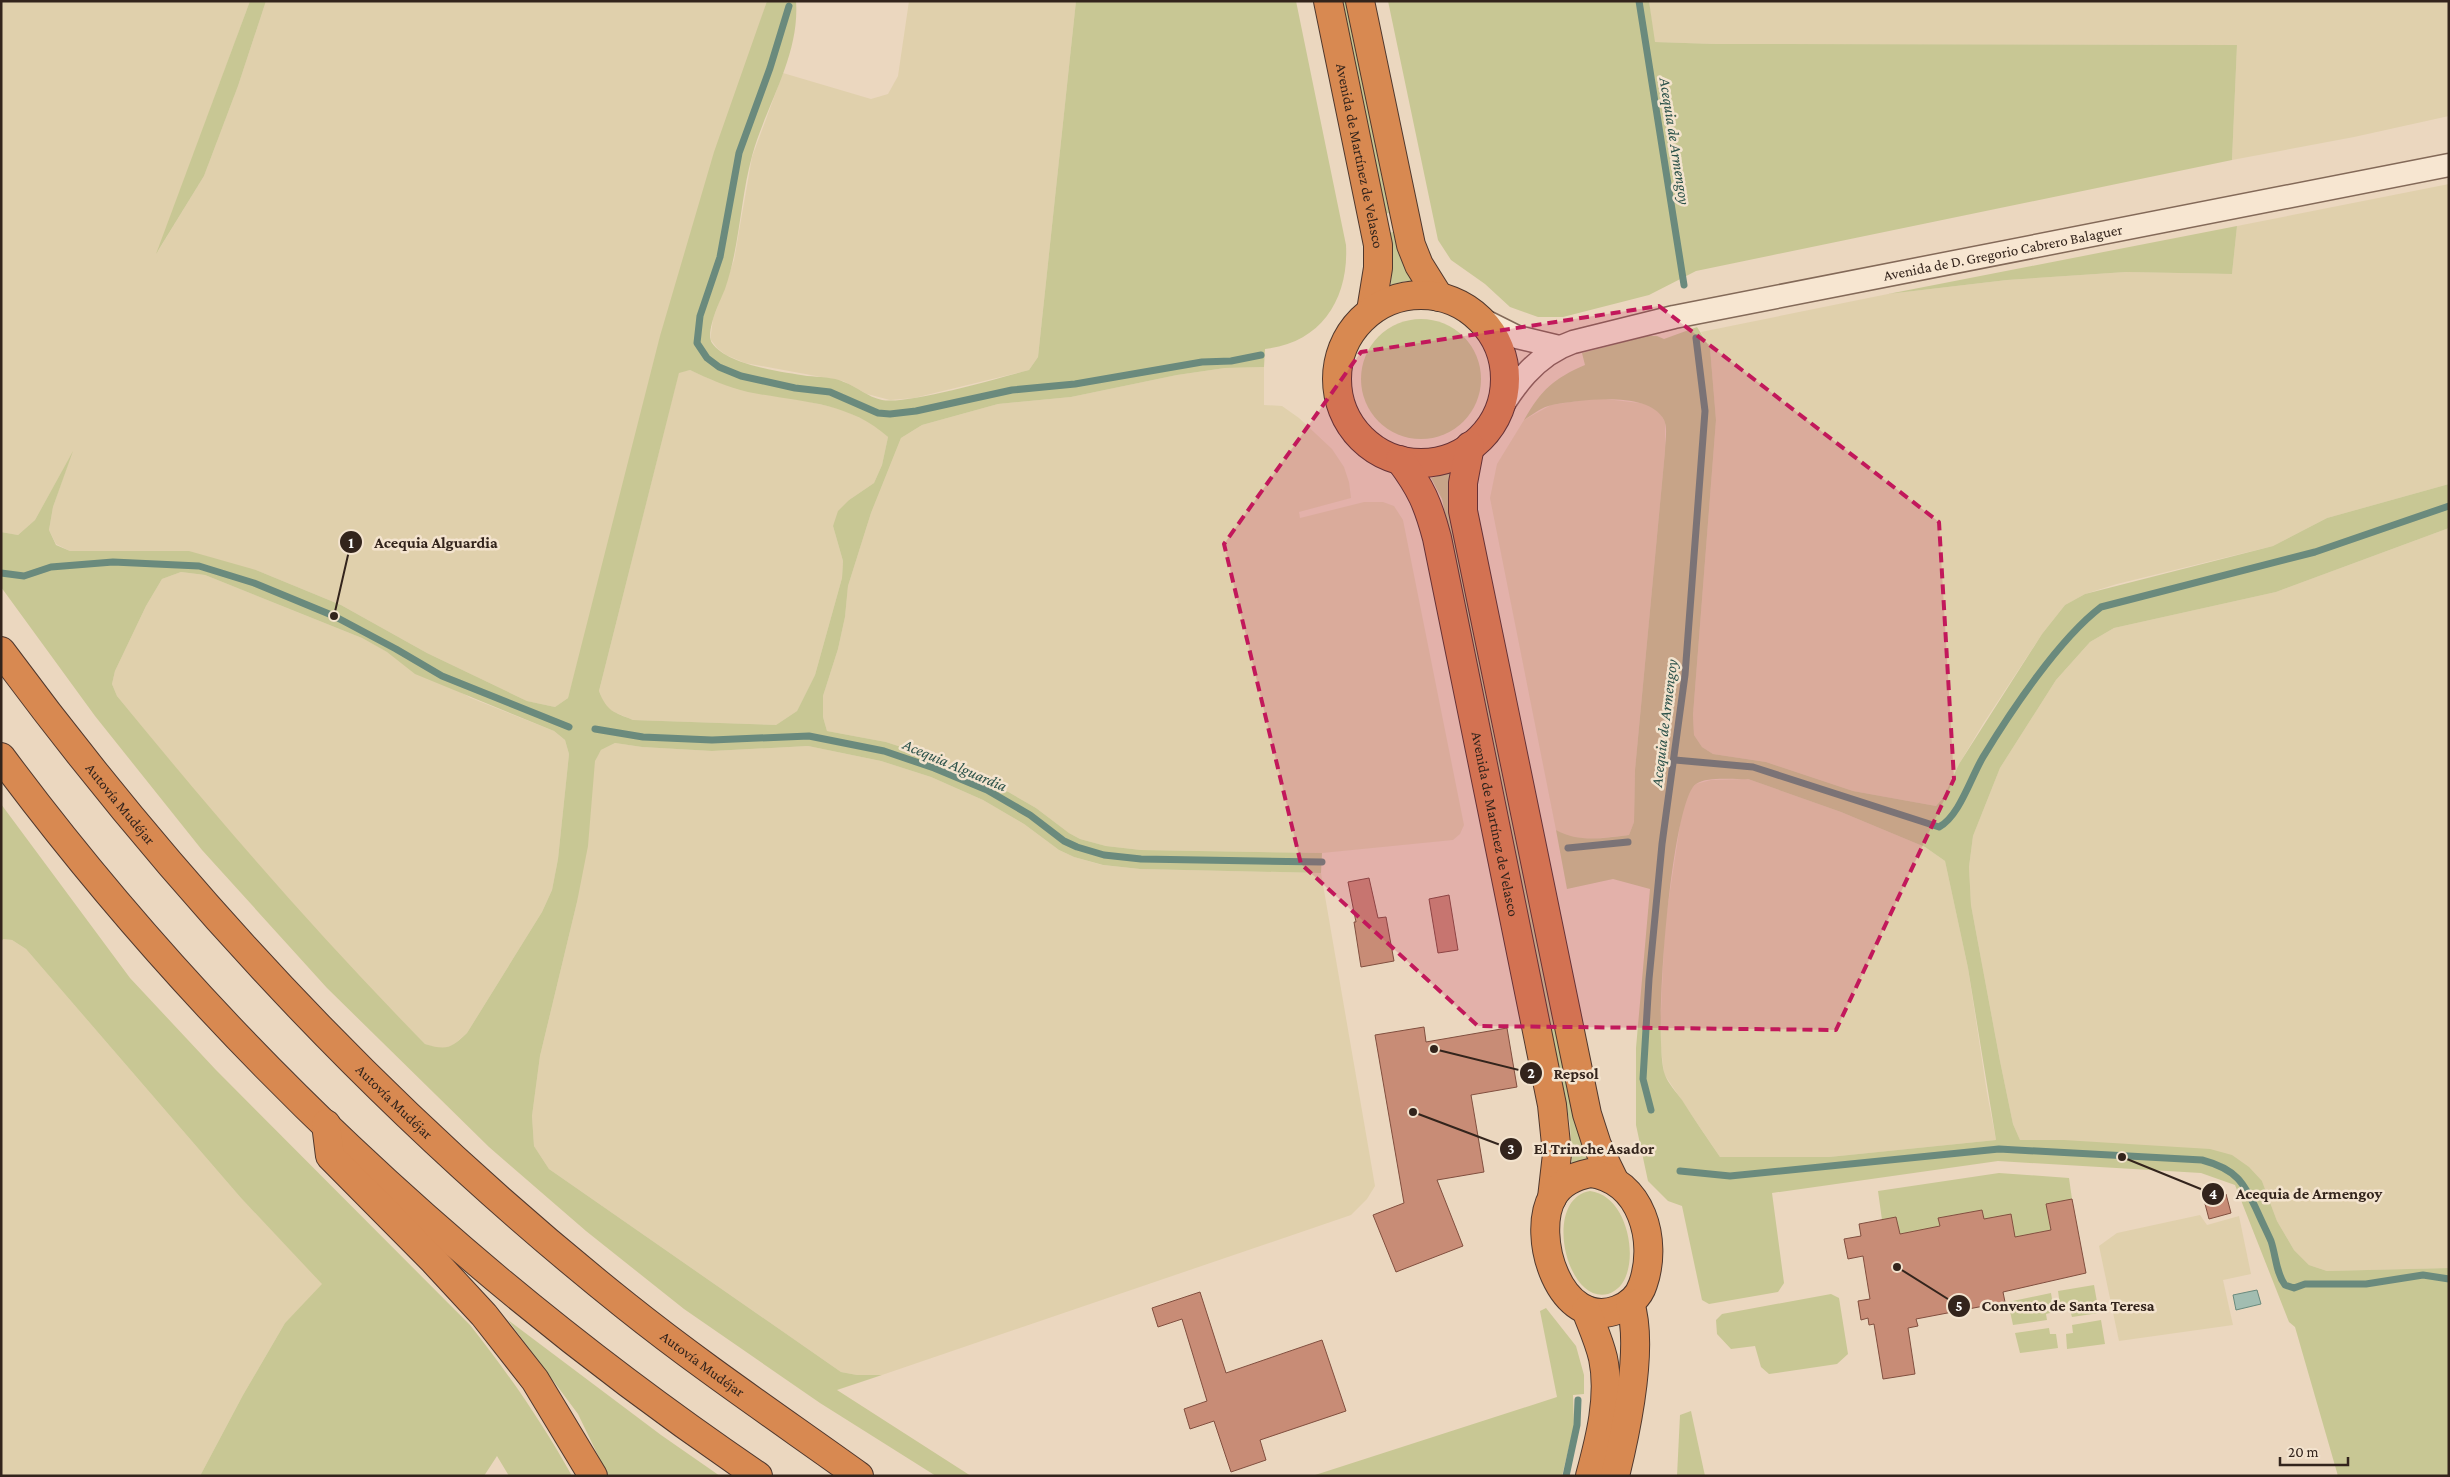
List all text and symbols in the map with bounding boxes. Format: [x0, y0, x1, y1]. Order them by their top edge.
street label: Avenida de Martínez de Velasco [1333, 62, 1386, 250]
water label: Acequia de Armengoy [1655, 75, 1693, 206]
street label: Avenida de D. Gregorio Cabrero Balaguer [1882, 221, 2124, 284]
callout: Acequia Alguardia [339, 527, 507, 558]
text: Acequia Alguardia [373, 534, 498, 551]
text: 1 [348, 535, 354, 551]
water label: Acequia de Armengoy [1648, 658, 1681, 789]
street label: Avenida de Martínez de Velasco [1468, 730, 1522, 918]
water label: Acequia Alguardia [899, 735, 1010, 796]
street label: Autovía Mudéjar [82, 760, 159, 848]
callout: Repsol [1519, 1058, 1609, 1089]
street label: Autovía Mudéjar [353, 1061, 436, 1143]
text: 2 [1527, 1065, 1535, 1081]
text: Repsol [1553, 1065, 1599, 1082]
callout: El Trinche Asador [1499, 1133, 1664, 1164]
text: El Trinche Asador [1534, 1140, 1655, 1157]
text: 3 [1507, 1141, 1515, 1157]
callout: Acequia de Armengoy [2201, 1178, 2392, 1209]
text: Acequia de Armengoy [2235, 1185, 2382, 1202]
text: 4 [2209, 1186, 2217, 1202]
callout: Convento de Santa Teresa [1946, 1290, 2164, 1321]
text: Convento de Santa Teresa [1981, 1297, 2155, 1314]
text: 5 [1955, 1298, 1963, 1314]
street label: Autovía Mudéjar [657, 1328, 748, 1401]
scale bar [2280, 1434, 2348, 1466]
text: 20 m [2288, 1444, 2319, 1460]

